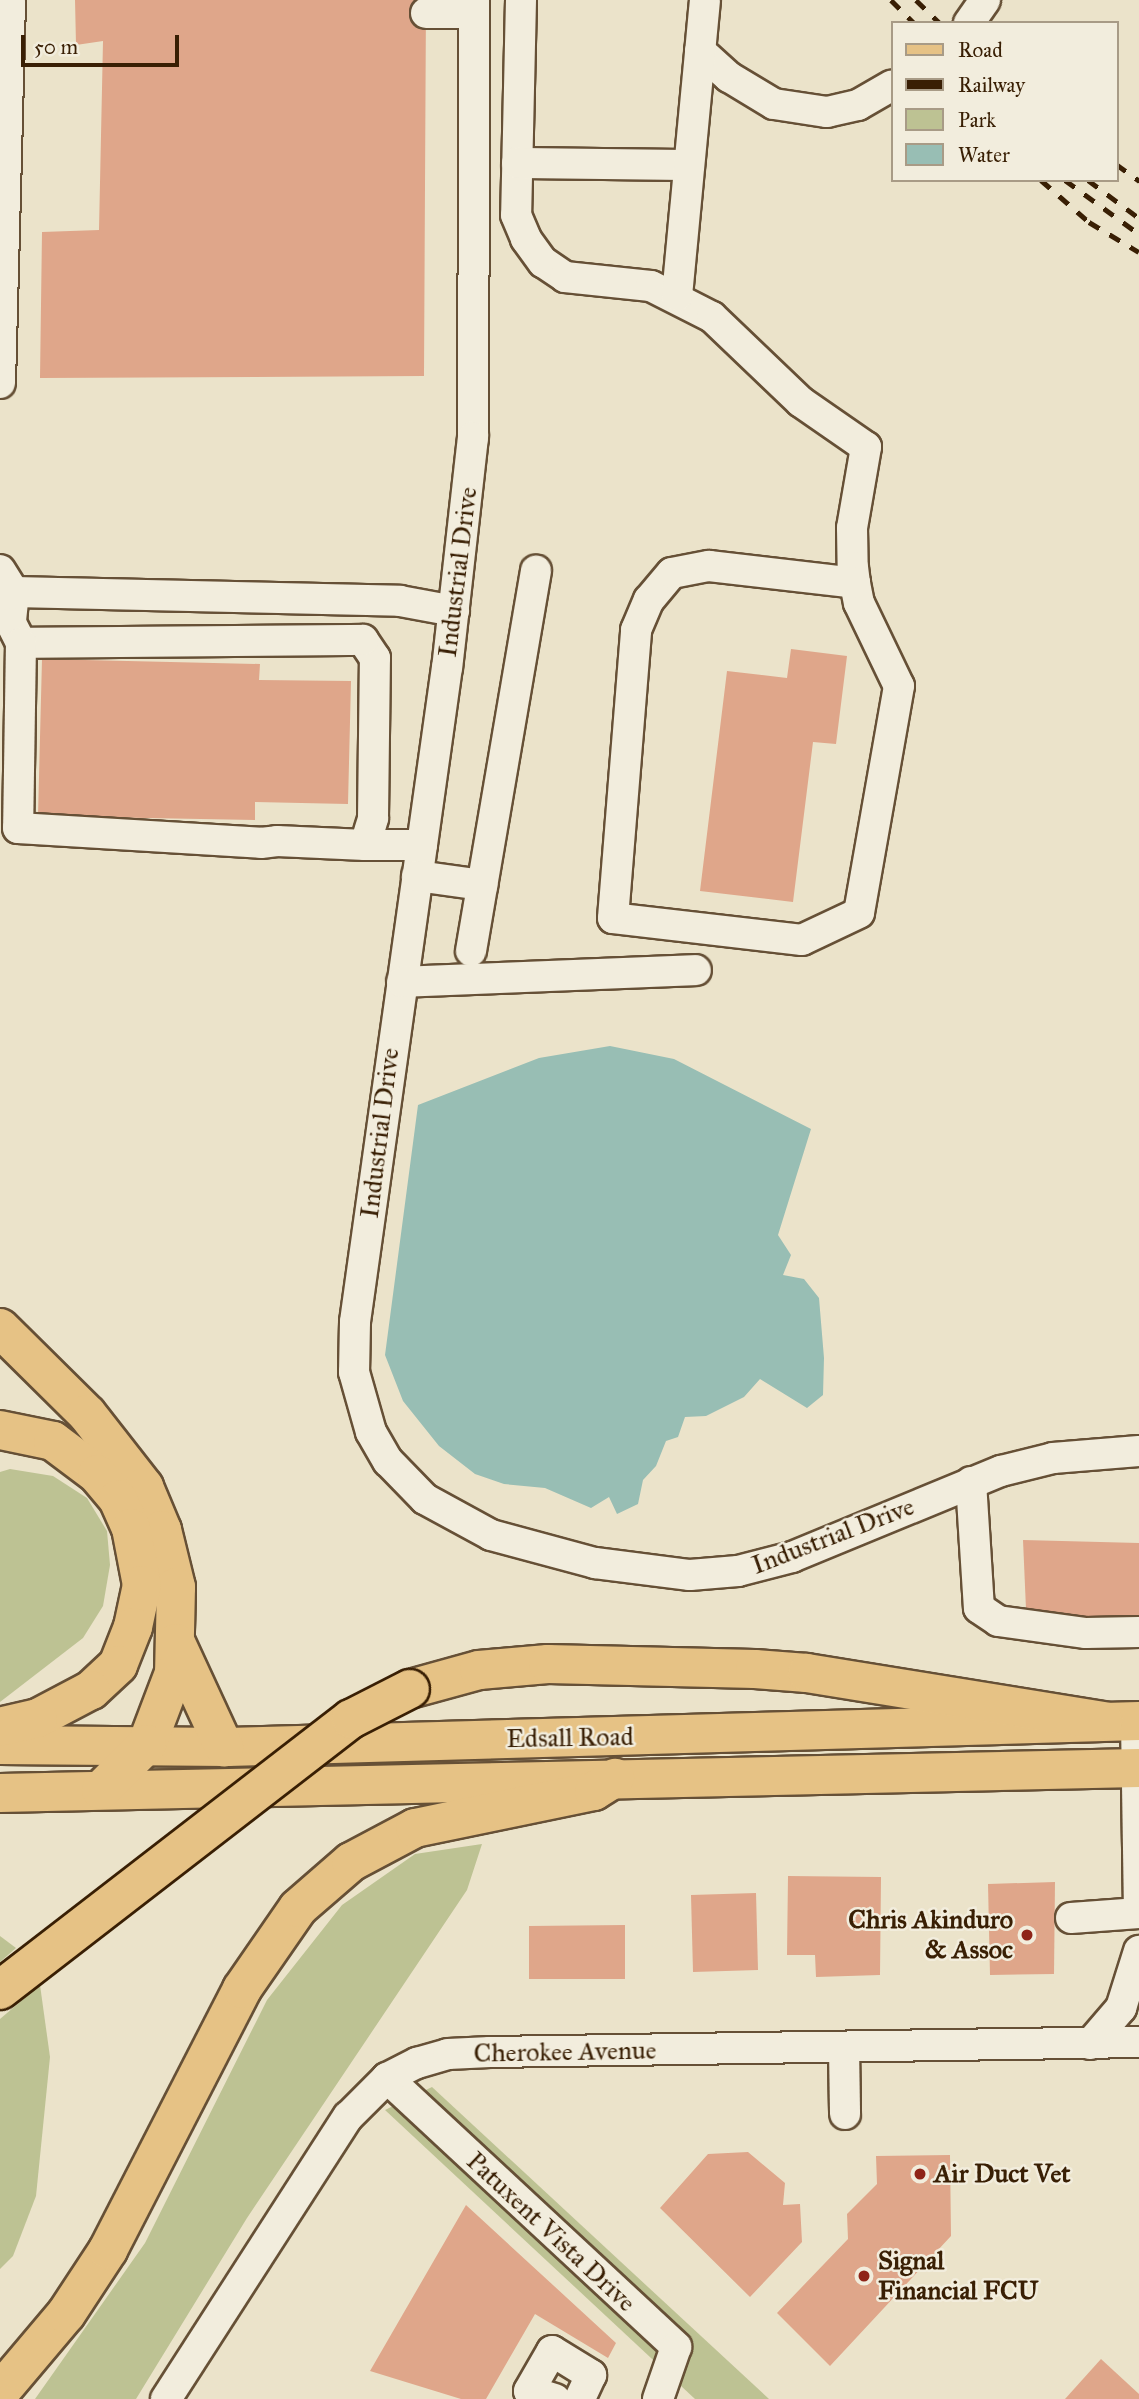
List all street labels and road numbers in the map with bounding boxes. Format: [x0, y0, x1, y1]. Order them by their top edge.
street label: Industrial Drive [432, 485, 484, 659]
street label: Industrial Drive [354, 1046, 406, 1220]
street label: Industrial Drive [747, 1491, 919, 1581]
street label: Edsall Road [506, 1721, 634, 1755]
street label: Cherokee Avenue [473, 2035, 657, 2069]
street label: Patuxent Vista Drive [460, 2146, 642, 2318]

